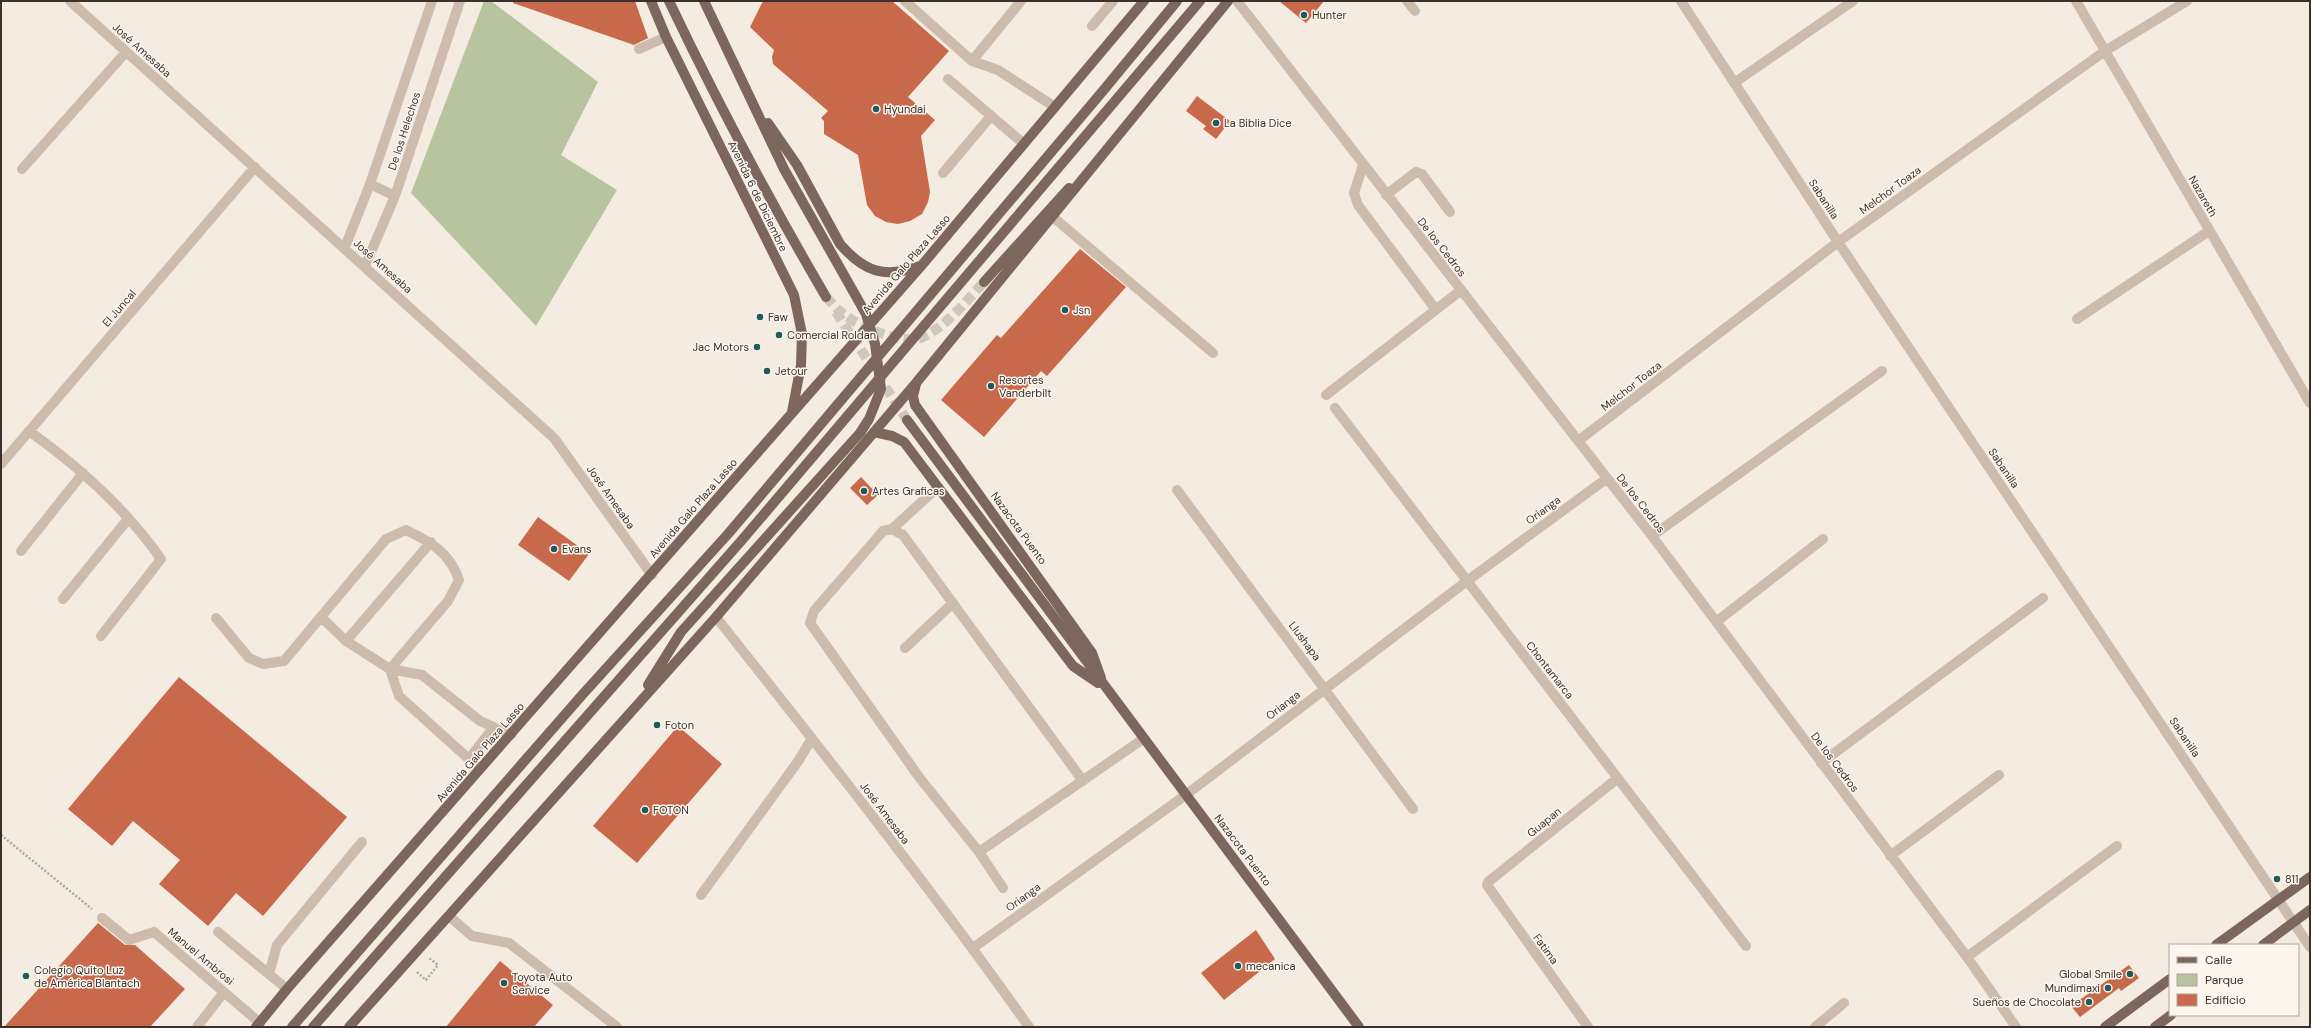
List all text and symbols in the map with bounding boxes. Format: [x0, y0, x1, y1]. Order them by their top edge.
place label: Hunter [1312, 8, 1347, 22]
marker: Hunter [1299, 10, 1309, 20]
street label: José Amesaba [110, 20, 174, 80]
street label: De los Helechos [385, 90, 423, 172]
place label: Hyundai [884, 102, 926, 116]
marker: Hyundai [871, 104, 881, 114]
place label: La Biblia Dice [1224, 116, 1292, 130]
marker: La Biblia Dice [1211, 118, 1221, 128]
street label: Avenida 6 de Diciembre [725, 138, 791, 254]
street label: Melchor Toaza [1856, 163, 1924, 217]
street label: Nazareth [2186, 173, 2220, 219]
street label: Sabanilla [1806, 176, 1842, 222]
street label: Avenida Galo Plaza Lasso [859, 211, 953, 317]
street label: De los Cedros [1415, 215, 1469, 279]
street label: José Amesaba [351, 236, 415, 296]
street label: El Juncal [99, 287, 139, 329]
place label: Jsn [1073, 303, 1090, 317]
marker: Jsn [1060, 305, 1070, 315]
place label: Faw [768, 310, 788, 324]
marker: Faw [755, 312, 765, 322]
place label: Comercial Roldan [787, 328, 876, 342]
marker: Comercial Roldan [774, 330, 784, 340]
place label: Jac Motors [692, 340, 749, 354]
marker: Jac Motors [752, 342, 762, 352]
street label: Melchor Toaza [1598, 358, 1664, 414]
place label: Jetour [775, 364, 808, 378]
marker: Jetour [762, 366, 772, 376]
place label: Resortes Vanderbilt [999, 373, 1052, 400]
marker: Resortes Vanderbilt [986, 381, 996, 391]
street label: Sabanilla [1986, 445, 2022, 491]
street label: Avenida Galo Plaza Lasso [646, 455, 740, 561]
street label: José Amesaba [584, 462, 638, 532]
street label: De los Cedros [1614, 471, 1668, 535]
place label: Artes Graficas [872, 484, 945, 498]
marker: Artes Graficas [859, 486, 869, 496]
street label: Nazacota Puento [988, 489, 1050, 567]
street label: Orianga [1523, 493, 1563, 527]
place label: Evans [562, 542, 592, 556]
marker: Evans [549, 544, 559, 554]
street label: Llushapa [1286, 619, 1324, 663]
street label: Chontamarca [1523, 638, 1577, 702]
street label: Orianga [1263, 687, 1303, 723]
street label: Avenida Galo Plaza Lasso [433, 699, 527, 805]
street label: Sabanilla [2167, 714, 2203, 760]
place label: Foton [665, 718, 694, 732]
marker: Foton [652, 720, 662, 730]
street label: De los Cedros [1808, 729, 1862, 795]
street label: José Amesaba [857, 779, 913, 847]
place label: FOTON [653, 803, 689, 817]
street label: Guapan [1524, 804, 1564, 840]
marker: FOTON [640, 805, 650, 815]
street label: Nazacota Puento [1211, 811, 1275, 889]
place label: 811 [2285, 872, 2298, 886]
marker: 811 [2272, 874, 2282, 884]
street label: Orianga [1003, 880, 1043, 914]
street label: Manuel Ambrosi [165, 924, 237, 988]
street label: Fatima [1530, 931, 1562, 967]
legend [2169, 944, 2299, 1016]
text: Calle [2205, 952, 2232, 968]
place label: mecanica [1246, 959, 1296, 973]
marker: mecanica [1233, 961, 1243, 971]
place label: Colegio Quito Luz de América Blantach [34, 963, 140, 990]
place label: Global Smile [2059, 967, 2122, 981]
marker: Global Smile [2125, 969, 2135, 979]
place label: Toyota Auto Service [512, 970, 573, 997]
marker: Colegio Quito Luz de América Blantach [21, 971, 31, 981]
text: Parque [2205, 972, 2244, 988]
marker: Toyota Auto Service [499, 978, 509, 988]
place label: Mundimaxi [2045, 981, 2100, 995]
marker: Mundimaxi [2103, 983, 2113, 993]
text: Edificio [2205, 992, 2246, 1008]
place label: Sueños de Chocolate [1972, 995, 2081, 1009]
marker: Sueños de Chocolate [2084, 997, 2094, 1007]

